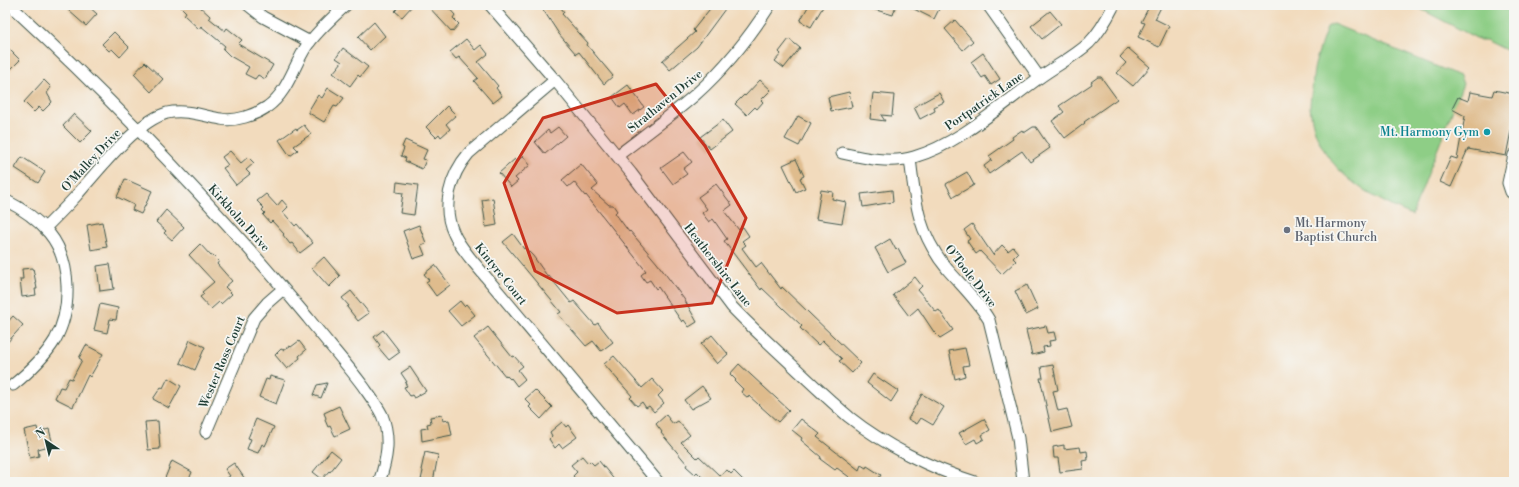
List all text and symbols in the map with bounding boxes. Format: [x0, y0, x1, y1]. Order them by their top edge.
street label: Strathaven Drive [625, 67, 706, 136]
street label: Portpatrick Lane [942, 69, 1027, 134]
place label: Mt. Harmony Gym [1380, 125, 1479, 140]
street label: O'Malley Drive [58, 126, 124, 195]
marker: Mt. Harmony Gym [1482, 127, 1492, 137]
street label: Kirkholm Drive [205, 182, 273, 255]
place label: Mt. Harmony Baptist Church [1294, 216, 1377, 245]
street label: Heathershire Lane [680, 221, 755, 310]
marker: Mt. Harmony Baptist Church [1282, 225, 1292, 235]
street label: Kintyre Court [471, 240, 531, 309]
street label: O'Toole Drive [941, 242, 1000, 311]
street label: Wester Ross Court [196, 313, 249, 412]
north arrow [26, 421, 66, 461]
text: N [33, 425, 49, 442]

